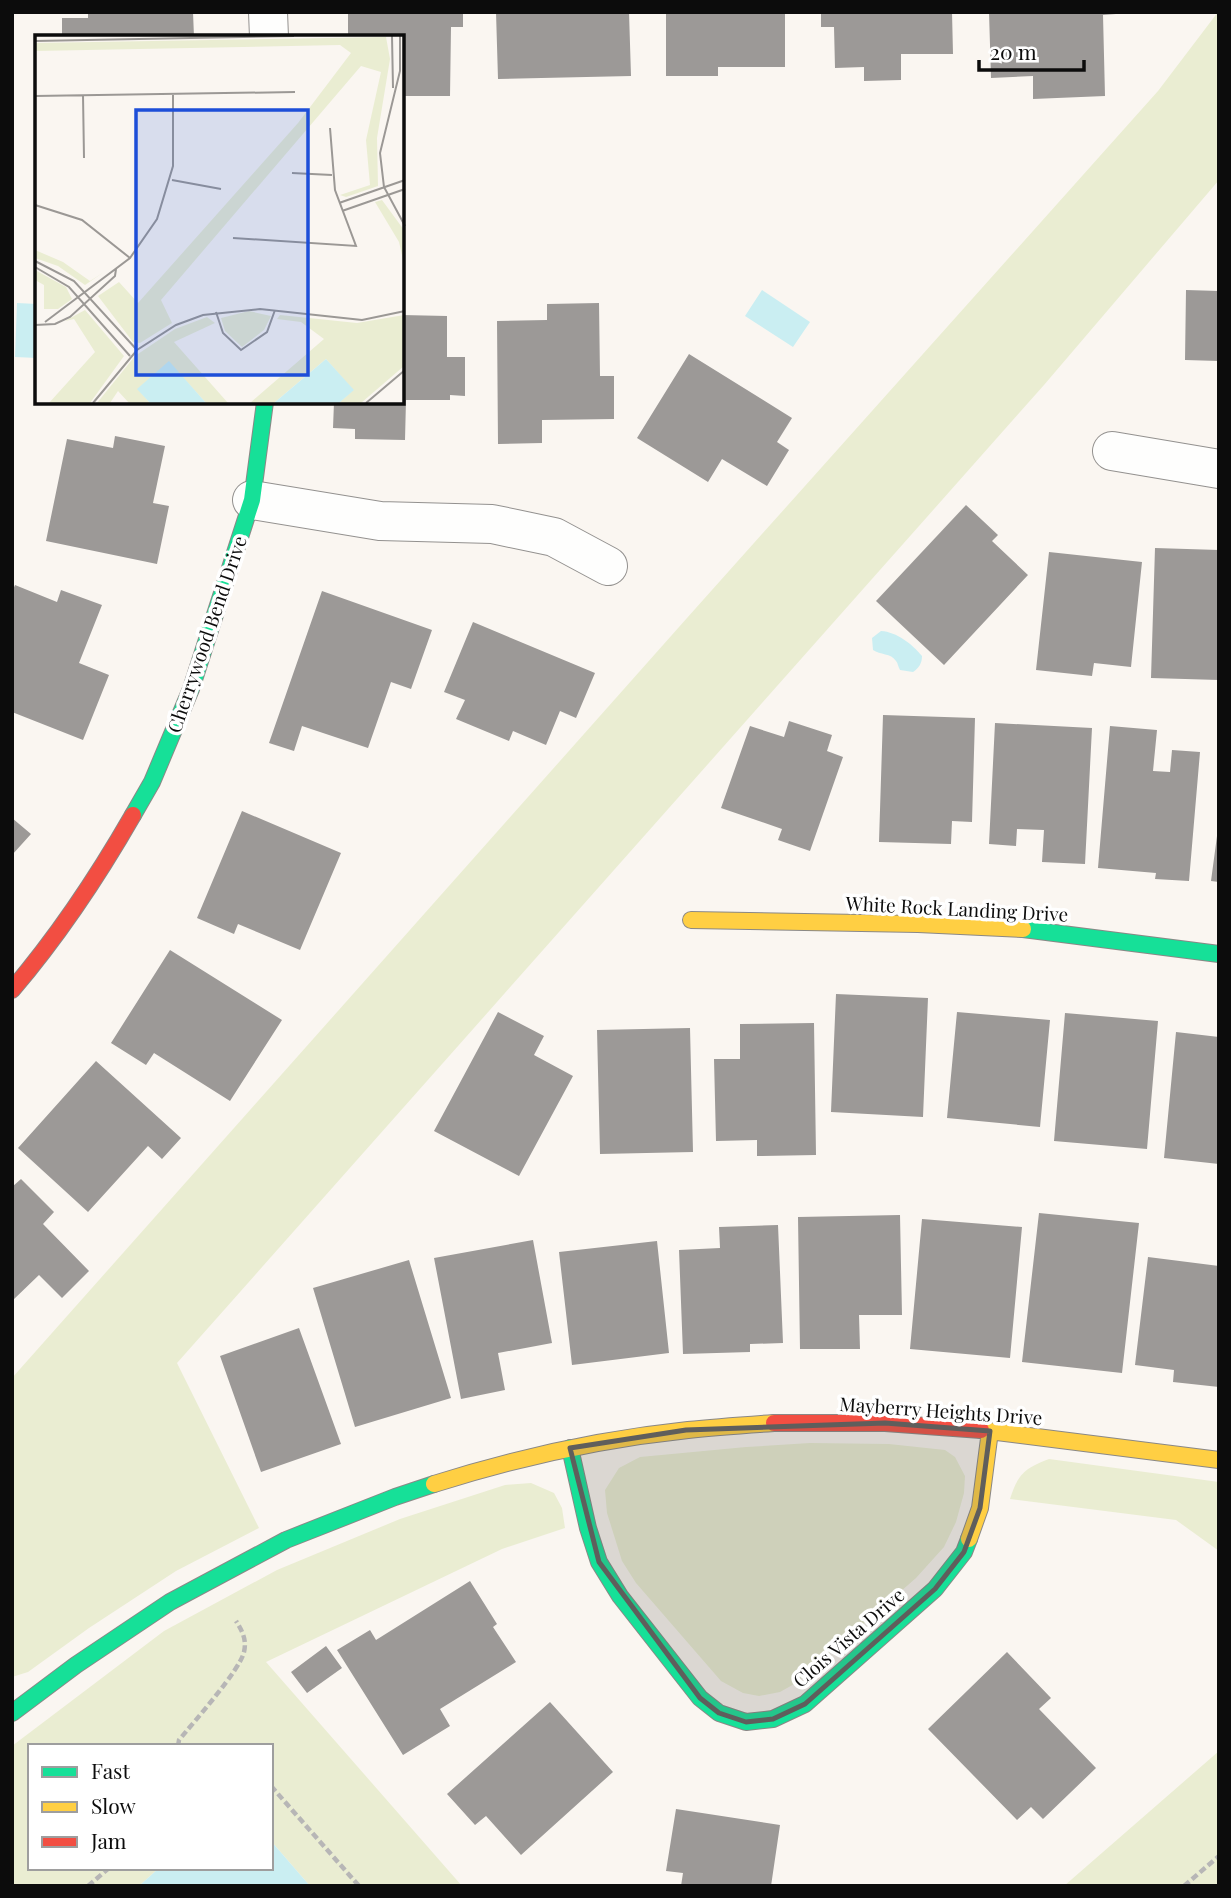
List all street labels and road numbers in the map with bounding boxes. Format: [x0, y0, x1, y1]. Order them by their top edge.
street label: Cherrywood Bend Drive [160, 532, 252, 736]
street label: White Rock Landing Drive [844, 889, 1069, 927]
street label: Mayberry Heights Drive [839, 1390, 1043, 1430]
street label: Clois Vista Drive [787, 1581, 909, 1693]

